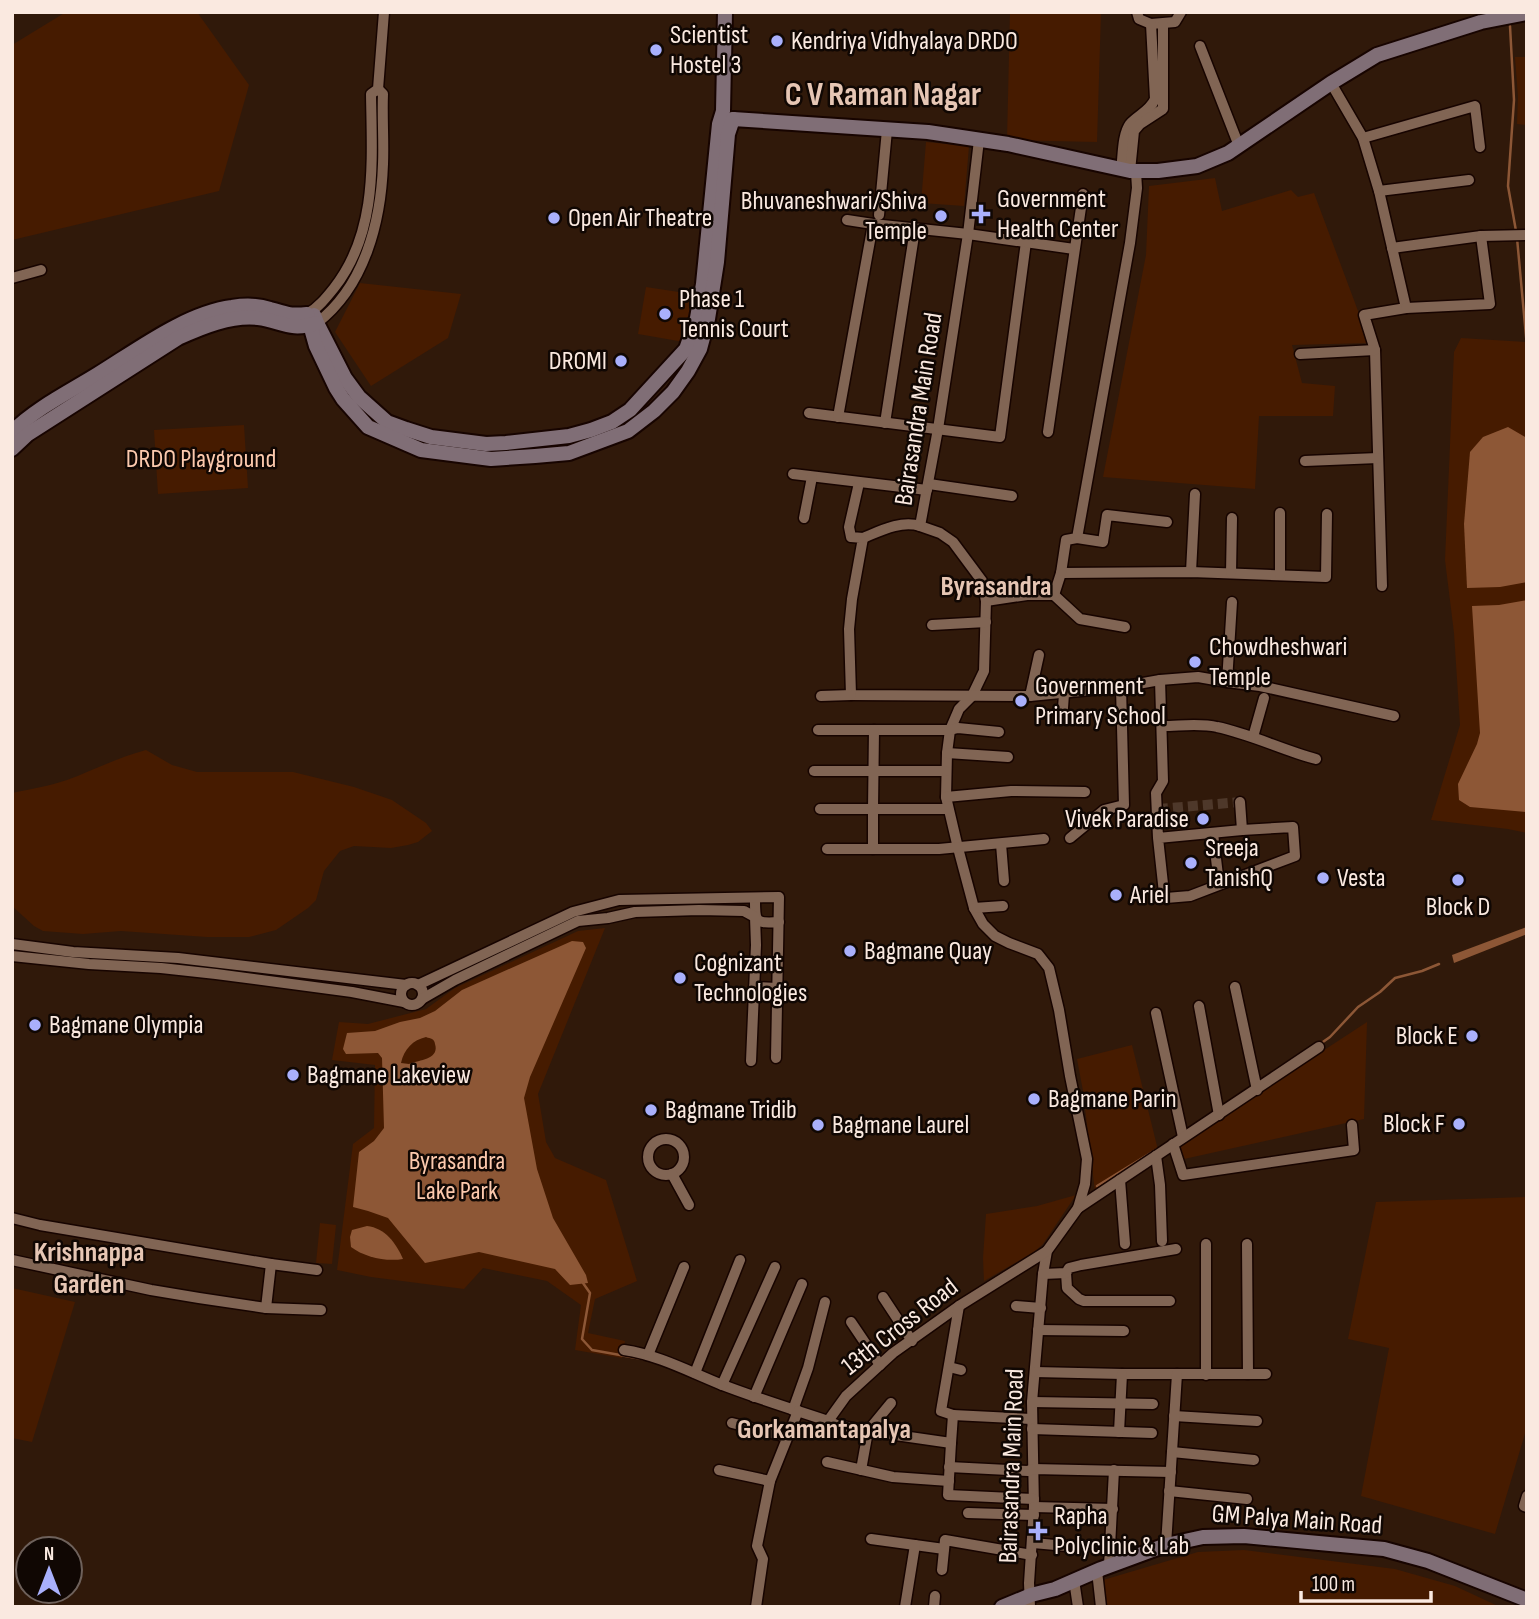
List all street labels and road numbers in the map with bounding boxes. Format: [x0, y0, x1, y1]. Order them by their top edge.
street label: Bairasandra Main Road [888, 310, 950, 508]
street label: 13th Cross Road [836, 1272, 964, 1382]
street label: Bairasandra Main Road [993, 1368, 1031, 1564]
street label: GM Palya Main Road [1211, 1499, 1383, 1541]

